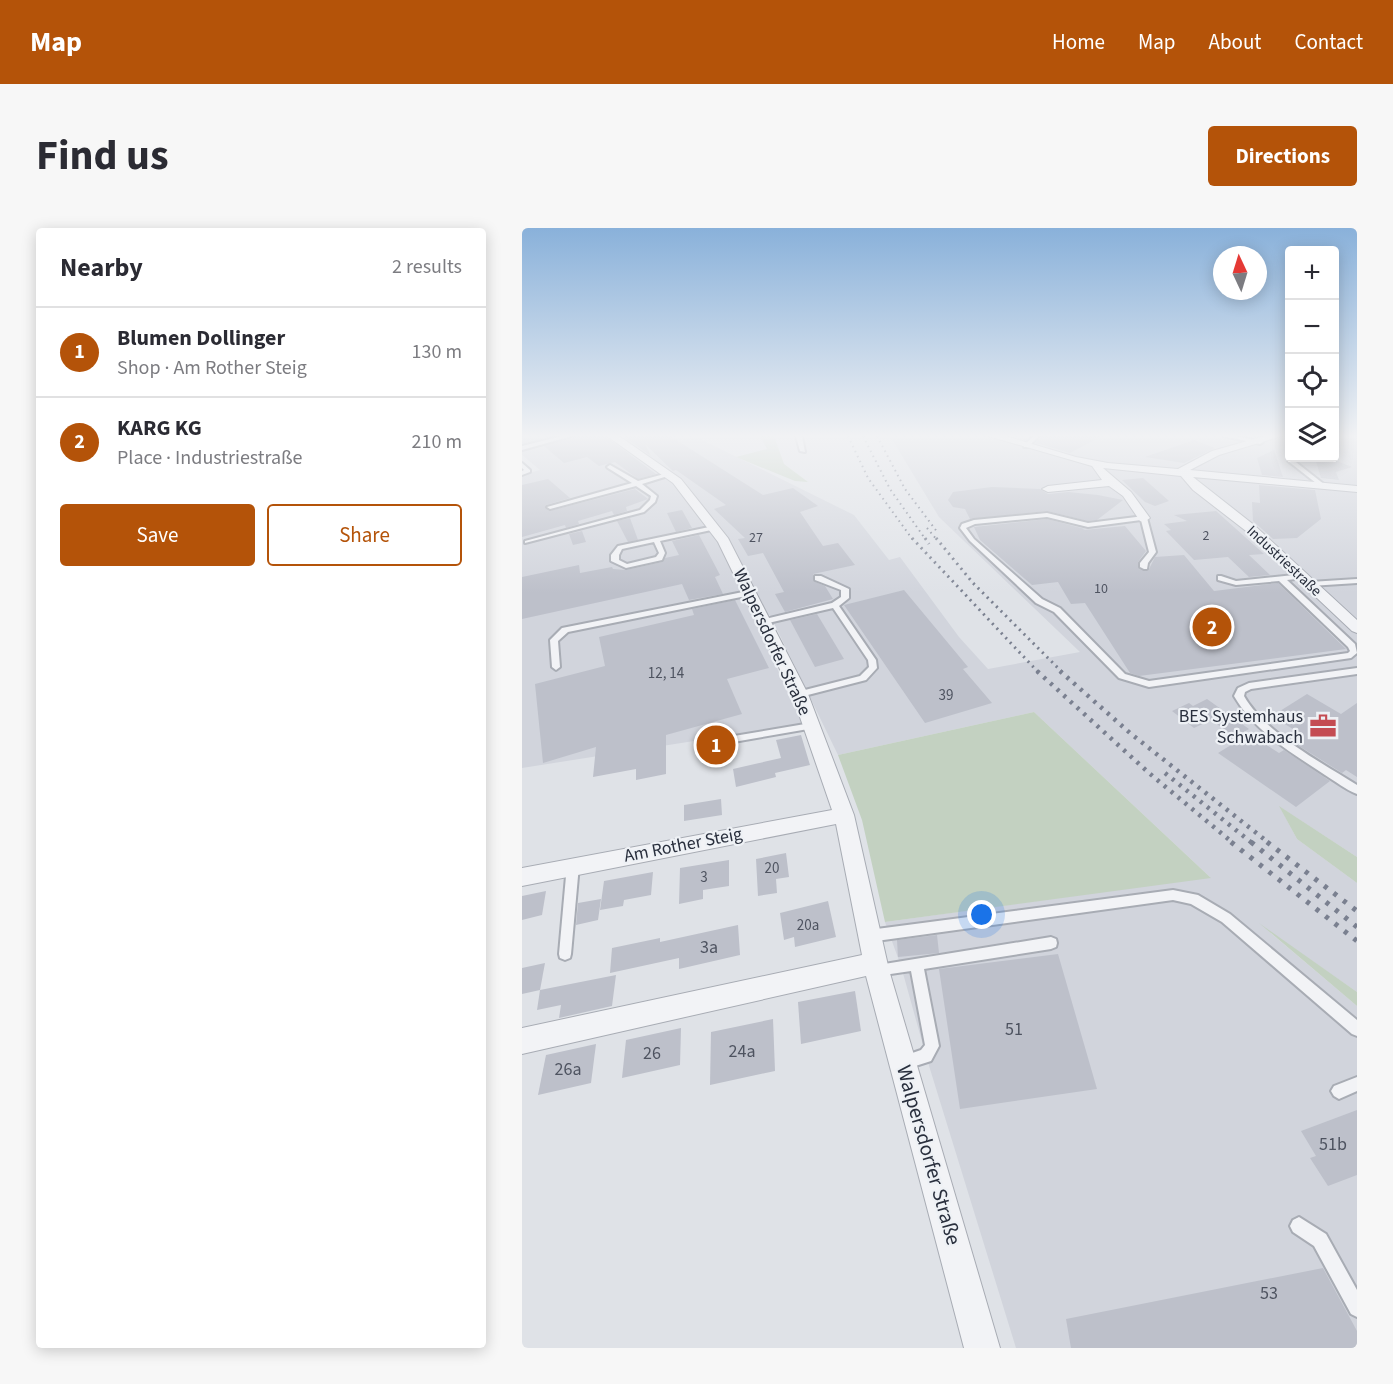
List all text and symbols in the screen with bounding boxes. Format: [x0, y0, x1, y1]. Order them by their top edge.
text: Map [30, 22, 82, 62]
text: Home [1052, 27, 1105, 57]
text: Map [1138, 27, 1176, 57]
text: About [1209, 27, 1261, 57]
text: Contact [1294, 27, 1363, 57]
text: Find us [36, 126, 169, 186]
button: Directions [1208, 126, 1357, 186]
north arrow [1213, 246, 1267, 300]
map controls [1285, 246, 1339, 462]
button: + [1285, 246, 1339, 300]
text: Nearby [60, 249, 143, 286]
text: 2 results [392, 253, 462, 281]
button: − [1285, 300, 1339, 354]
text: Blumen Dollinger [117, 322, 285, 354]
text: 1 [74, 338, 85, 366]
text: 130 m [412, 338, 462, 366]
text: Shop · Am Rother Steig [117, 354, 307, 382]
button: locate [1285, 354, 1339, 408]
button: layers [1285, 408, 1339, 462]
text: KARG KG [117, 412, 202, 444]
text: 2 [74, 428, 85, 456]
text: 210 m [412, 428, 462, 456]
text: Place · Industriestraße [117, 444, 303, 472]
button: Save [60, 504, 255, 566]
button: Share [267, 504, 462, 566]
street label: Industriestraße [1242, 521, 1326, 601]
house number: 2 [1203, 526, 1210, 546]
house number: 27 [749, 528, 763, 548]
street label: Walpersdorfer Straße [727, 564, 817, 720]
house number: 10 [1094, 579, 1108, 599]
pin: 2 [1192, 604, 1232, 650]
house number: 12, 14 [648, 663, 685, 684]
house number: 39 [939, 685, 953, 706]
place label: BES Systemhaus Schwabach [1179, 704, 1303, 750]
office icon: BES Systemhaus Schwabach [1308, 711, 1338, 741]
pin: 1 [696, 722, 736, 768]
street label: Am Rother Steig [622, 821, 744, 869]
house number: 20 [765, 858, 779, 879]
house number: 3 [700, 867, 708, 888]
your location [967, 900, 996, 929]
house number: 20a [797, 915, 819, 936]
house number: 3a [700, 935, 718, 960]
house number: 51 [1005, 1017, 1023, 1042]
house number: 24a [729, 1039, 755, 1064]
house number: 26 [643, 1041, 661, 1066]
house number: 26a [555, 1057, 581, 1082]
street label: Walpersdorfer Straße [889, 1061, 969, 1249]
house number: 51b [1319, 1132, 1347, 1157]
house number: 53 [1260, 1281, 1278, 1306]

